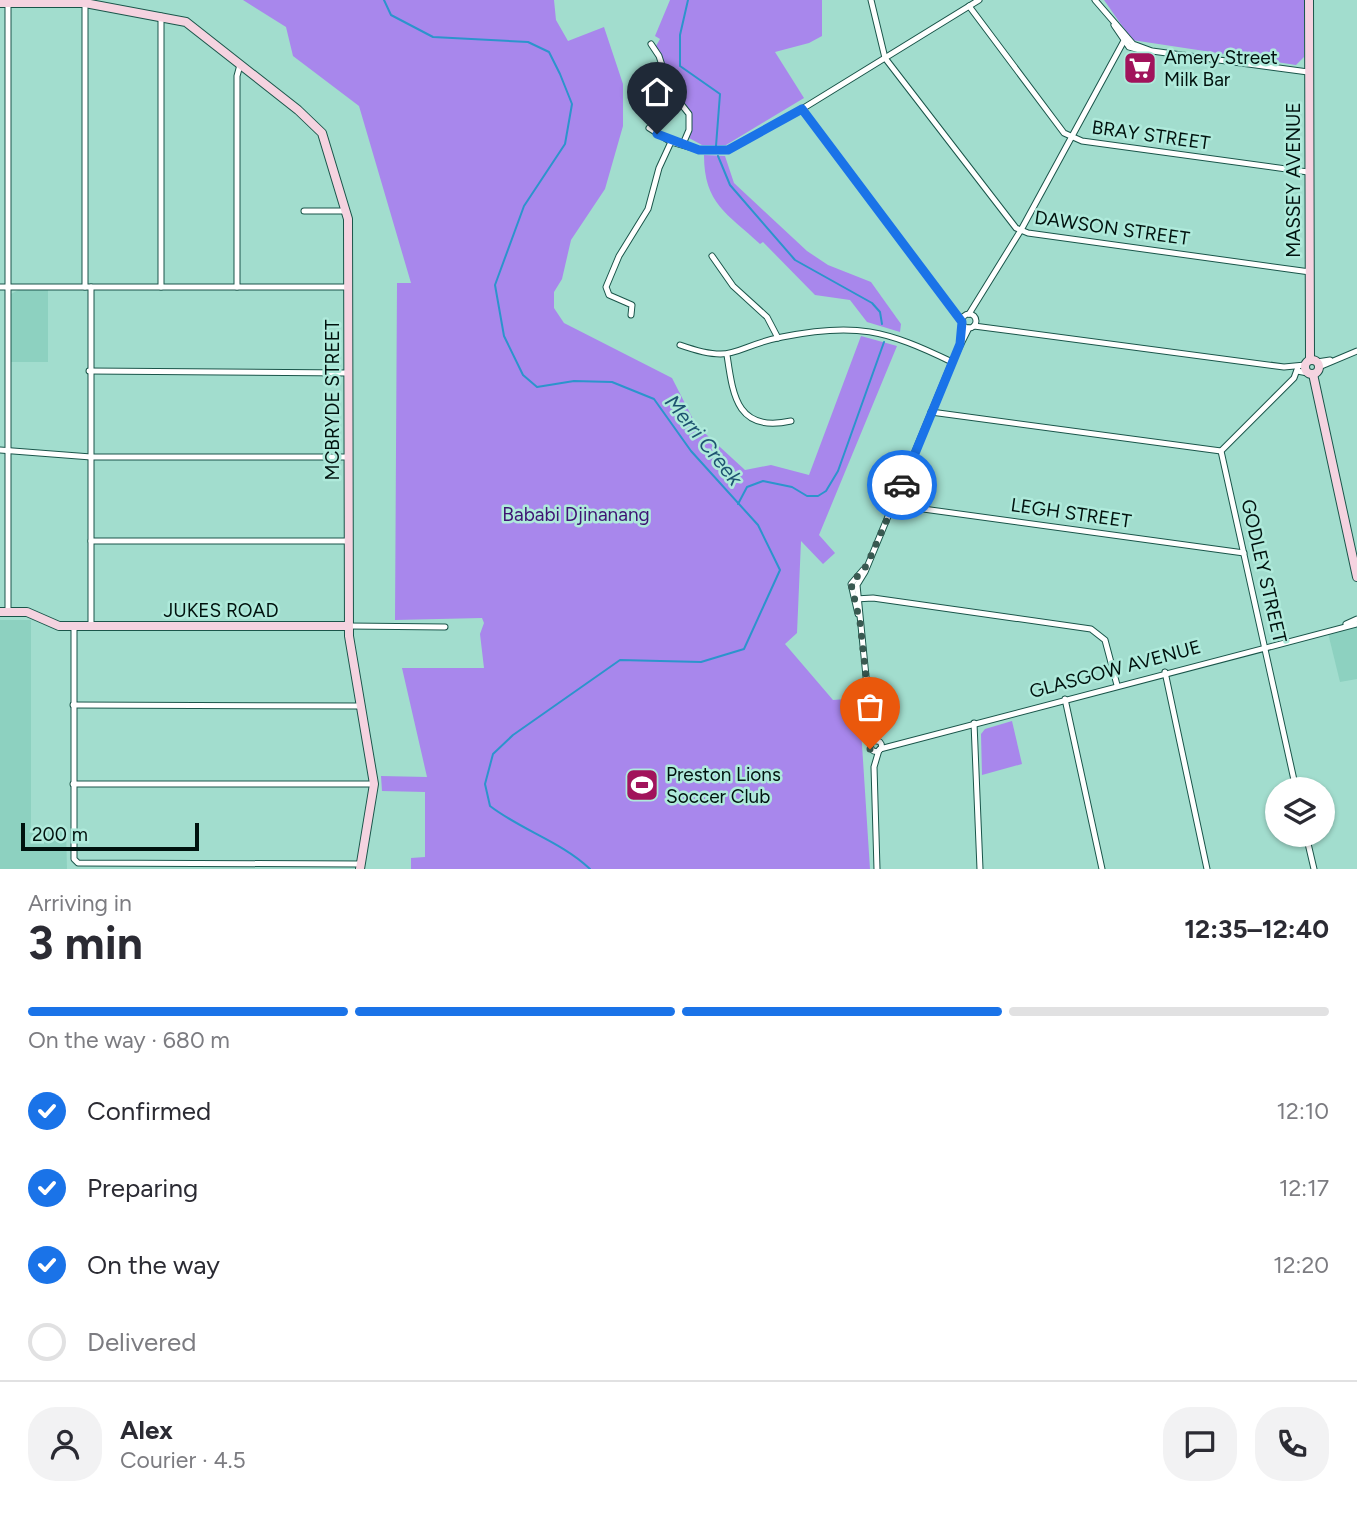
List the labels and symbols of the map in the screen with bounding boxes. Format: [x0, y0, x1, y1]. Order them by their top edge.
place label: Amery Street Milk Bar [1164, 46, 1278, 91]
supermarket icon: Amery Street Milk Bar [1121, 49, 1159, 87]
pin [627, 62, 687, 134]
street label: MASSEY AVENUE [1282, 102, 1305, 258]
street label: BRAY STREET [1090, 115, 1212, 155]
street label: DAWSON STREET [1033, 206, 1192, 250]
street label: MCBRYDE STREET [321, 319, 344, 480]
water label: Merri Creek [660, 390, 749, 491]
courier [867, 450, 937, 520]
street label: LEGH STREET [1009, 493, 1133, 533]
street label: GODLEY STREET [1236, 497, 1292, 645]
park label: Bababi Djinanang [502, 503, 650, 526]
street label: JUKES ROAD [164, 599, 279, 622]
street label: GLASGOW AVENUE [1027, 635, 1203, 703]
pin [840, 677, 900, 749]
place label: Preston Lions Soccer Club [666, 763, 781, 808]
sports icon: Preston Lions Soccer Club [623, 766, 661, 804]
scale bar [21, 820, 200, 852]

